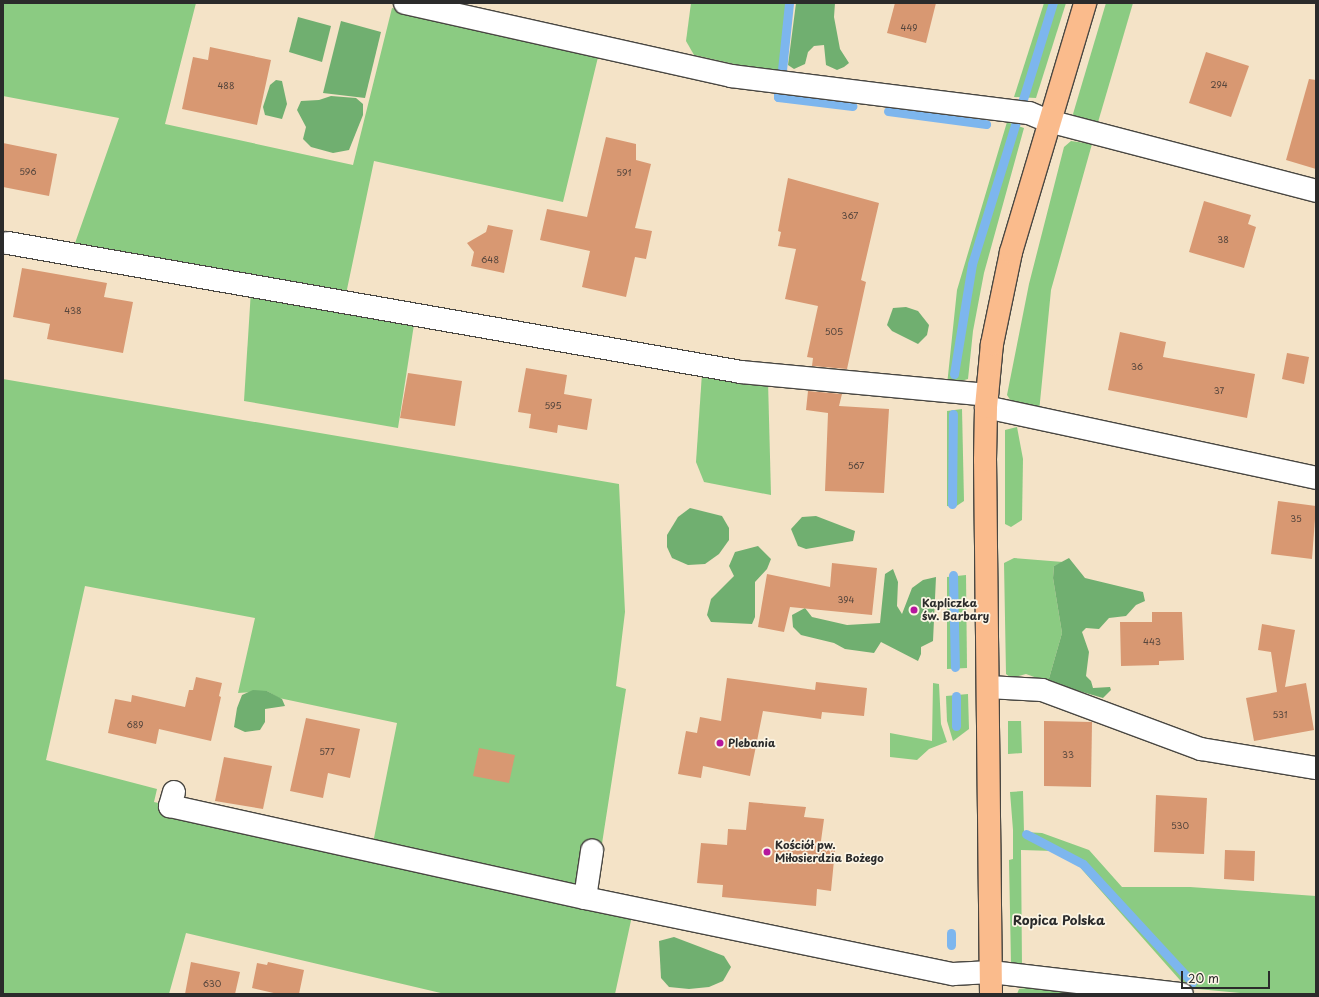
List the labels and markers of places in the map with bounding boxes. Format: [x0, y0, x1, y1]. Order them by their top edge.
place label: Kapliczka św. Barbary [922, 597, 990, 623]
marker: Kapliczka św. Barbary [909, 605, 919, 615]
place label: Plebania [728, 736, 776, 750]
marker: Plebania [715, 738, 725, 748]
place label: Kościół pw. Miłosierdzia Bożego [775, 839, 885, 865]
marker: Kościół pw. Miłosierdzia Bożego [762, 847, 772, 857]

